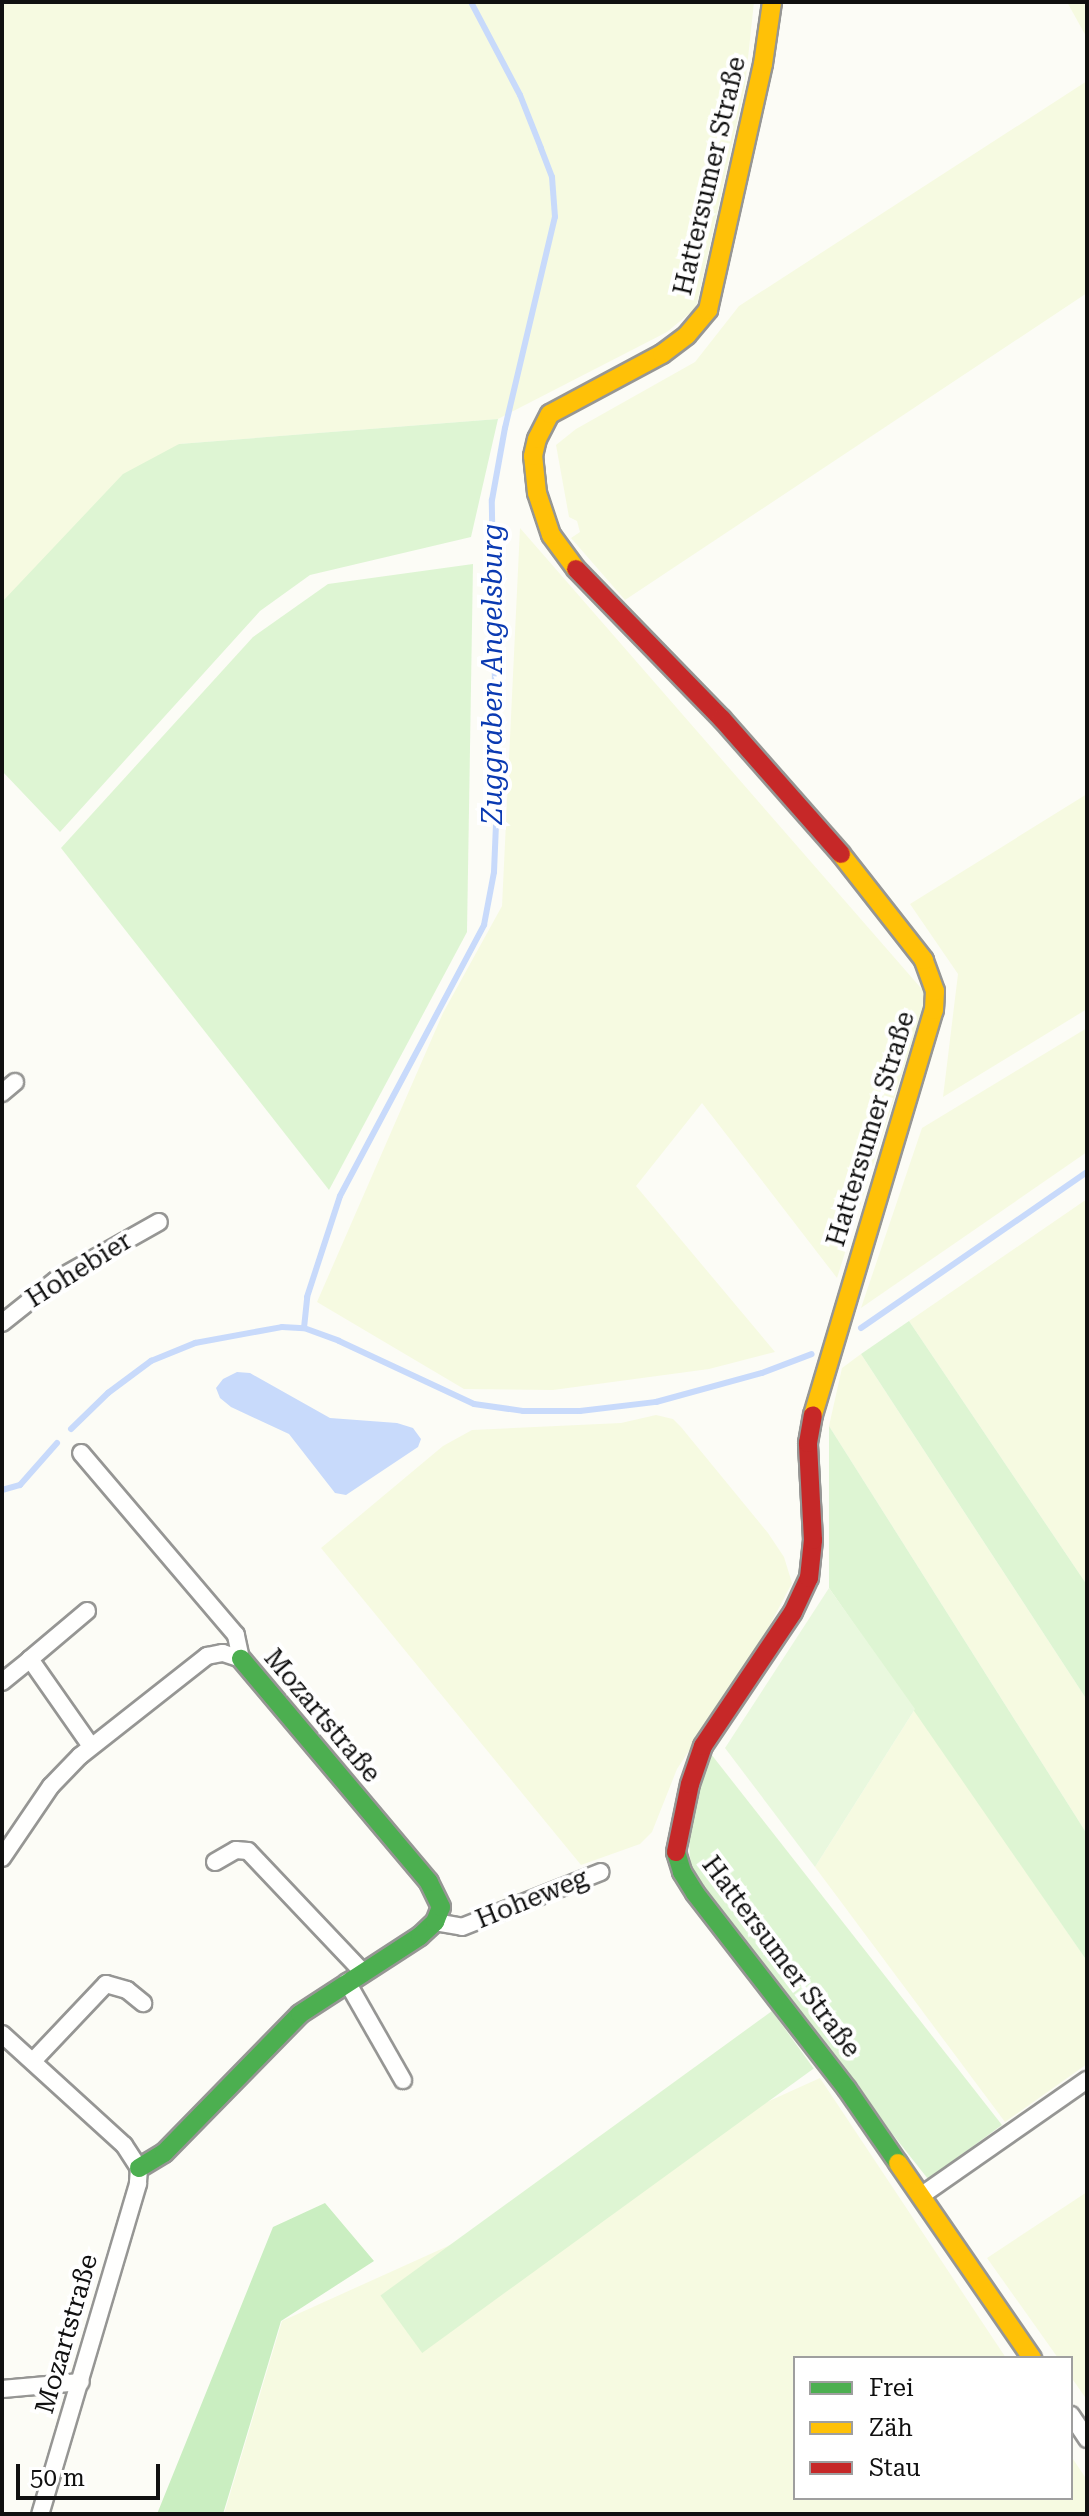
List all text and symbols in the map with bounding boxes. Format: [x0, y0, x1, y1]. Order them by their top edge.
street label: Hattersumer Straße [667, 54, 753, 298]
water label: Zuggraben Angelsburg [476, 524, 510, 824]
street label: Hattersumer Straße [820, 1008, 922, 1250]
street label: Hohebier [21, 1225, 137, 1315]
street label: Mozartstraße [257, 1643, 387, 1789]
street label: Hattersumer Straße [695, 1850, 867, 2064]
street label: Hoheweg [471, 1862, 593, 1936]
street label: Mozartstraße [29, 2251, 105, 2417]
legend [793, 2356, 1073, 2500]
text: Frei [869, 2374, 914, 2402]
text: Zäh [869, 2414, 913, 2442]
scale bar [20, 2448, 164, 2498]
text: Stau [869, 2454, 921, 2482]
text: 50 m [30, 2464, 85, 2492]

